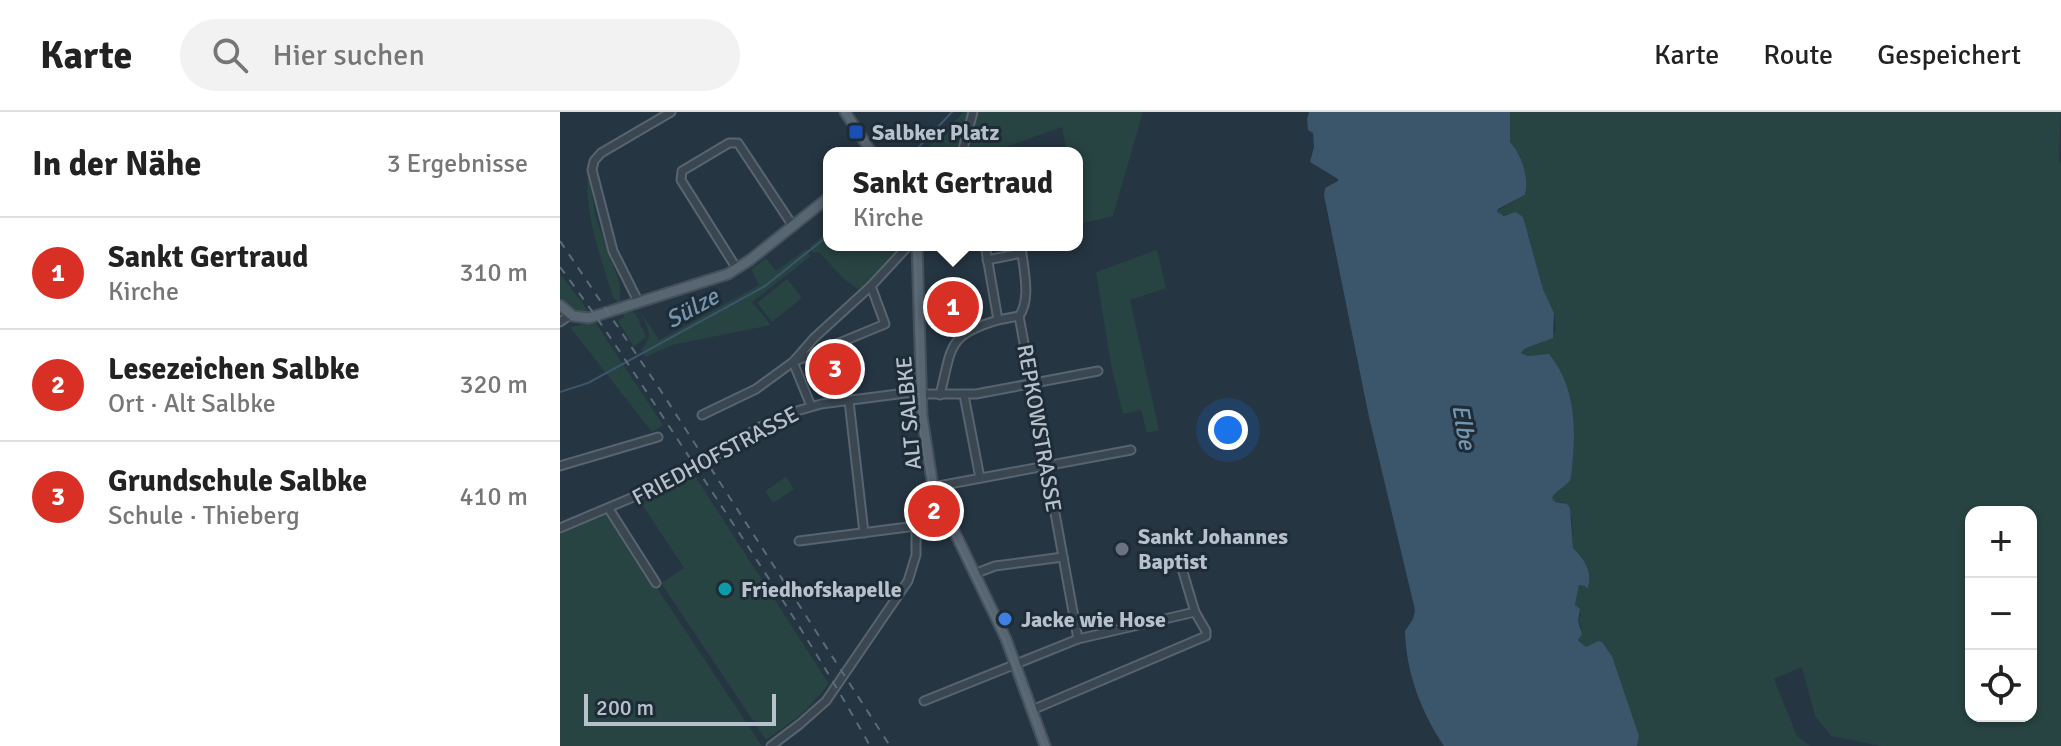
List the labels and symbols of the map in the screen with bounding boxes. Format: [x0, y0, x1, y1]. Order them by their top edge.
place label: Salbker Platz [872, 119, 999, 146]
marker: Salbker Platz [847, 123, 865, 141]
pin: 1 [927, 277, 979, 337]
water label: Sülze [660, 281, 725, 335]
pin: 3 [809, 339, 861, 399]
street label: REPKOWSTRASSE [1011, 342, 1068, 514]
street label: ALT SALBKE [890, 355, 927, 471]
street label: FRIEDHOFSTRASSE [627, 400, 803, 511]
water label: Elbe [1445, 402, 1483, 453]
your location [1208, 410, 1248, 450]
pin: 2 [908, 481, 960, 541]
place label: Sankt Johannes Baptist [1138, 523, 1288, 575]
marker: Sankt Johannes Baptist [1113, 540, 1131, 558]
place label: Friedhofskapelle [741, 576, 902, 603]
marker: Friedhofskapelle [716, 580, 734, 598]
place label: Jacke wie Hose [1021, 606, 1166, 633]
marker: Jacke wie Hose [996, 610, 1014, 628]
scale bar [584, 690, 776, 726]

